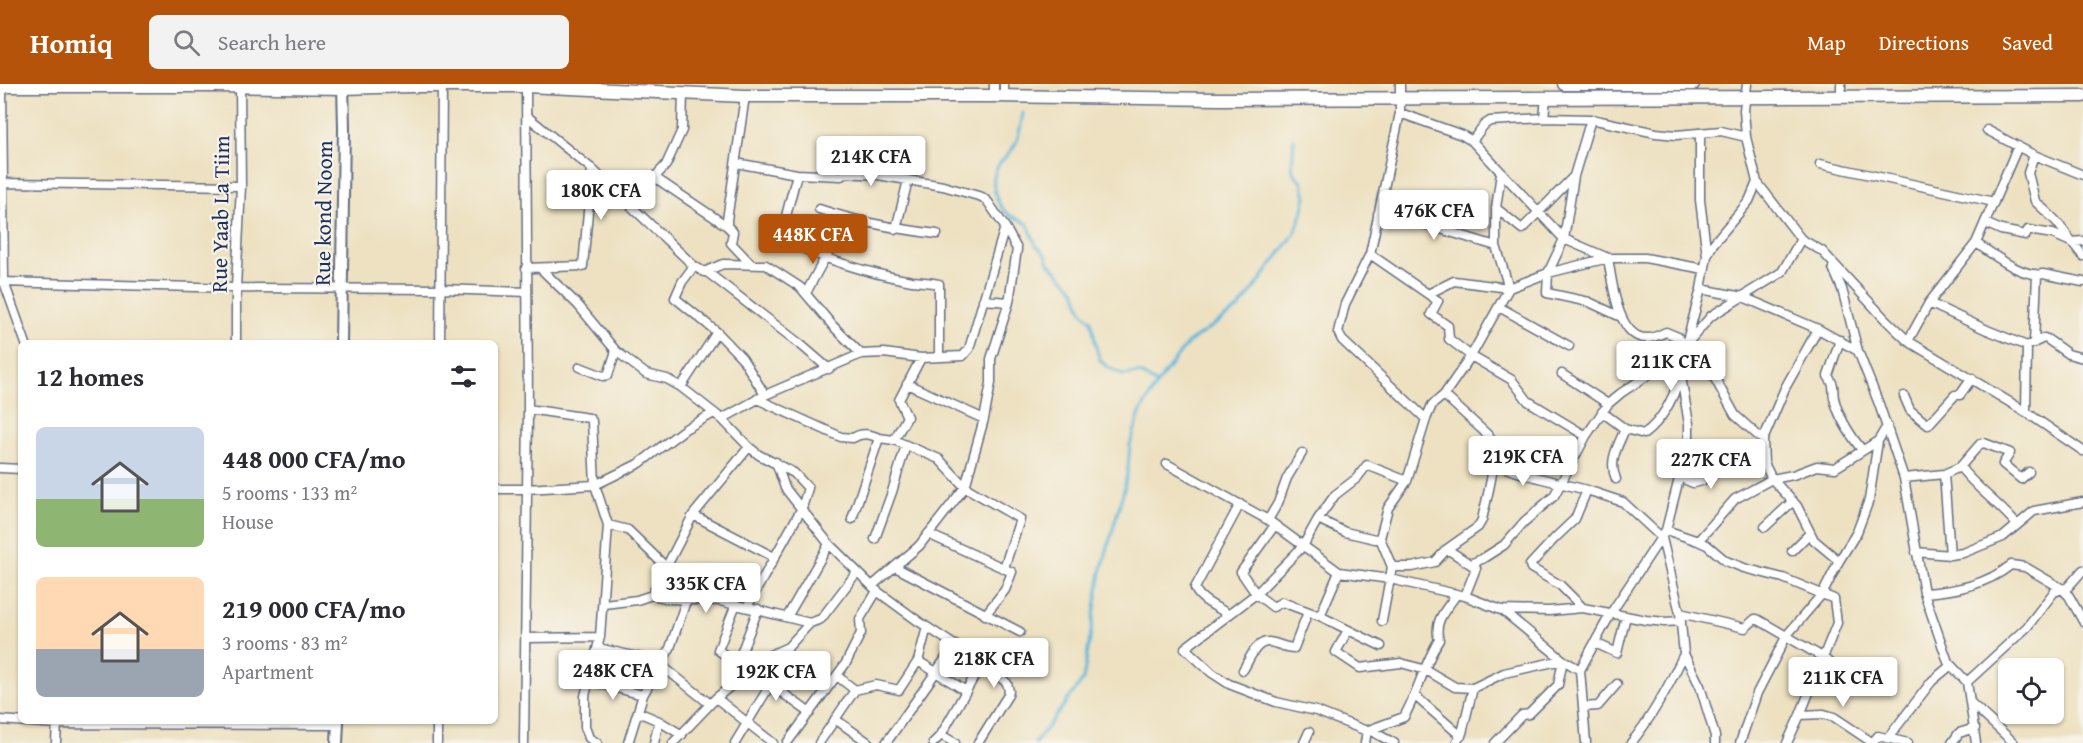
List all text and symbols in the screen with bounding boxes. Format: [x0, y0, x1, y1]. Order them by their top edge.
search box [149, 15, 569, 69]
text: Homiq [30, 22, 113, 63]
icon: search [170, 26, 203, 59]
text: Search here [218, 26, 326, 58]
text: Map [1807, 27, 1846, 58]
text: Directions [1879, 27, 1969, 58]
text: Saved [2002, 27, 2053, 58]
street label: Rue Yaab La Tiim [203, 135, 237, 293]
pin: 214K CFA [809, 136, 933, 187]
street label: Rue kond Noom [306, 140, 340, 286]
text: 214K CFA [830, 141, 912, 170]
pin: 180K CFA [539, 170, 663, 221]
text: 180K CFA [560, 175, 642, 204]
pin: 476K CFA [1372, 190, 1496, 241]
text: 476K CFA [1393, 195, 1475, 224]
pin: 448K CFA [751, 214, 875, 265]
text: 448K CFA [772, 219, 854, 248]
pin: 211K CFA [1609, 341, 1733, 392]
text: 211K CFA [1630, 346, 1712, 375]
text: 12 homes [36, 357, 144, 396]
icon: filters [447, 360, 480, 393]
pin: 219K CFA [1461, 436, 1585, 487]
text: 448 000 CFA/mo [222, 439, 406, 478]
pin: 227K CFA [1649, 439, 1773, 490]
text: 219K CFA [1482, 441, 1564, 470]
text: 227K CFA [1670, 444, 1752, 473]
icon: home [84, 451, 156, 523]
text: 5 rooms · 133 m² [222, 478, 357, 507]
text: House [222, 507, 274, 536]
pin: 335K CFA [644, 563, 768, 614]
text: 335K CFA [665, 568, 747, 597]
text: 219 000 CFA/mo [222, 589, 406, 628]
icon: home [84, 601, 156, 673]
text: 3 rooms · 83 m² [222, 628, 348, 657]
pin: 218K CFA [932, 638, 1056, 689]
text: 218K CFA [953, 643, 1035, 672]
pin: 248K CFA [551, 650, 675, 701]
pin: 192K CFA [714, 651, 838, 702]
text: 248K CFA [572, 655, 654, 684]
text: 192K CFA [735, 656, 817, 685]
text: Apartment [222, 657, 314, 686]
pin: 211K CFA [1781, 657, 1905, 708]
map controls [1998, 658, 2064, 724]
button: locate [1998, 658, 2064, 724]
text: 211K CFA [1802, 662, 1884, 691]

